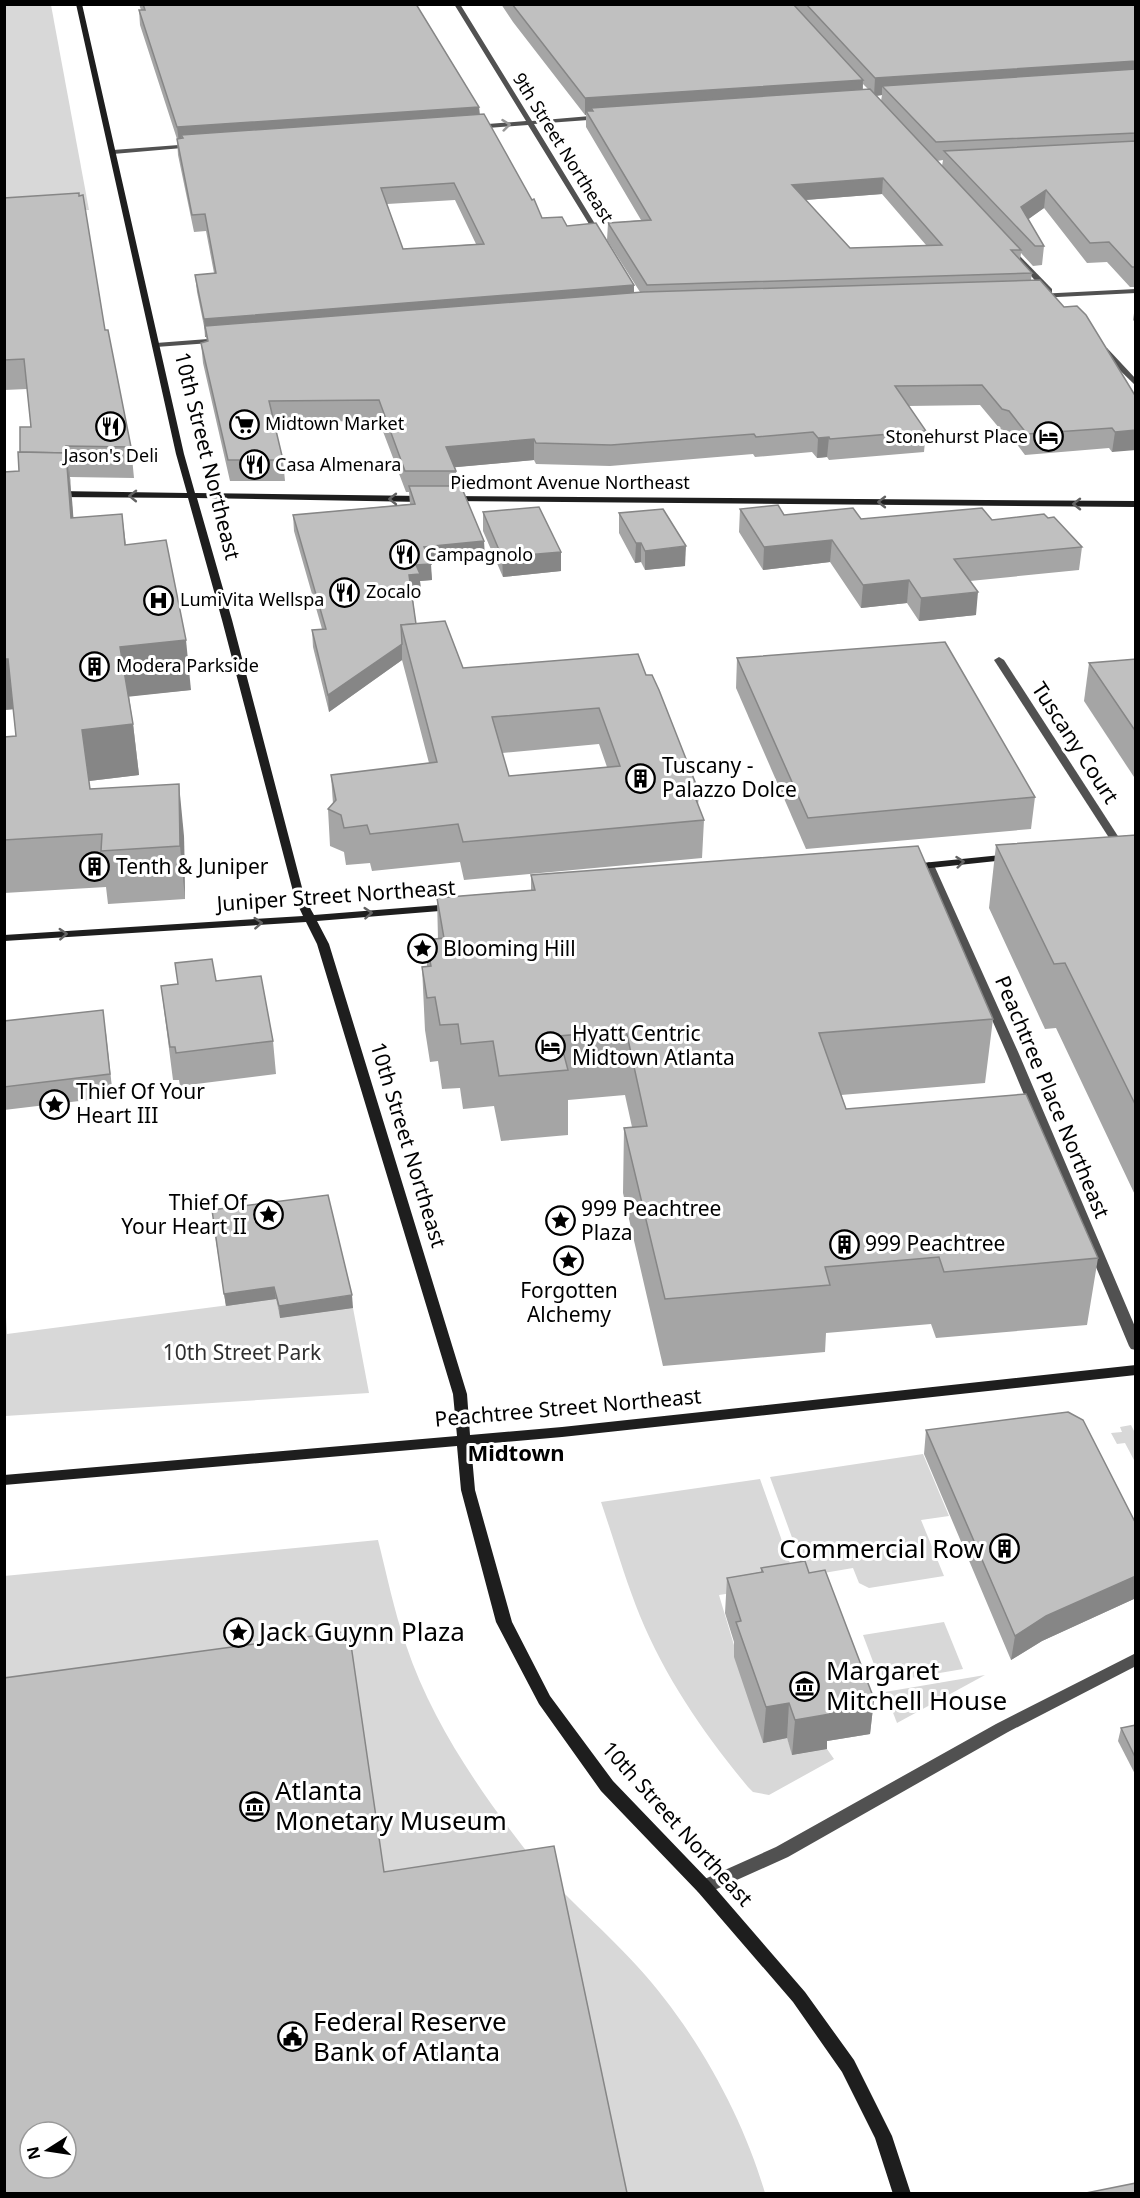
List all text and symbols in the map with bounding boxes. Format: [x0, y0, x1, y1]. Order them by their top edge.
street label: 9th Street Northeast [508, 68, 620, 227]
one-way arrow [502, 119, 511, 132]
street label: 10th Street Northeast [169, 349, 247, 563]
supermarket icon: Midtown Market [228, 408, 260, 440]
restaurant icon: Jason's Deli [95, 411, 127, 443]
place label: Midtown Market [265, 411, 405, 435]
hotel icon: Stonehurst Place [1033, 421, 1065, 453]
place label: Stonehurst Place [886, 424, 1028, 448]
place label: Jason's Deli [62, 443, 158, 467]
restaurant icon: Casa Almenara [238, 449, 270, 481]
place label: Casa Almenara [275, 452, 401, 476]
street label: Piedmont Avenue Northeast [450, 470, 690, 494]
one-way arrow [128, 490, 137, 502]
one-way arrow [389, 492, 398, 505]
one-way arrow [878, 496, 887, 508]
one-way arrow [1073, 497, 1082, 510]
restaurant icon: Campagnolo [388, 539, 420, 571]
place label: Campagnolo [425, 542, 533, 566]
restaurant icon: Zocalo [329, 576, 361, 608]
place label: Zocalo [366, 579, 421, 603]
hospital icon: LumiVita Wellspa [143, 584, 175, 616]
place label: LumiVita Wellspa [180, 587, 324, 611]
building icon: Modera Parkside [79, 650, 111, 682]
place label: Modera Parkside [116, 653, 259, 677]
street label: Tuscany Court [1026, 676, 1126, 809]
place label: Tuscany - Palazzo Dolce [662, 751, 797, 803]
building icon: Tuscany - Palazzo Dolce [625, 762, 657, 794]
building icon: Tenth & Juniper [79, 851, 111, 883]
place label: Tenth & Juniper [116, 852, 269, 880]
one-way arrow [956, 856, 965, 869]
street label: Juniper Street Northeast [214, 873, 457, 917]
one-way arrow [364, 907, 373, 920]
one-way arrow [253, 916, 262, 929]
one-way arrow [58, 928, 67, 941]
place icon: Blooming Hill [406, 933, 438, 965]
place label: Blooming Hill [443, 934, 576, 962]
street label: Peachtree Place Northeast [989, 971, 1117, 1223]
place label: Hyatt Centric Midtown Atlanta [572, 1019, 735, 1071]
hotel icon: Hyatt Centric Midtown Atlanta [535, 1030, 567, 1062]
street label: 10th Street Northeast [364, 1039, 454, 1251]
place label: Thief Of Your Heart III [76, 1077, 205, 1129]
place icon: Thief Of Your Heart III [39, 1088, 71, 1120]
place label: Thief Of Your Heart II [121, 1188, 249, 1240]
place label: 999 Peachtree Plaza [581, 1194, 721, 1246]
place icon: Thief Of Your Heart II [252, 1199, 284, 1231]
place icon: 999 Peachtree Plaza [544, 1205, 576, 1237]
building icon: 999 Peachtree [828, 1228, 860, 1260]
place label: 999 Peachtree [865, 1229, 1005, 1257]
place icon: Forgotten Alchemy [553, 1244, 585, 1276]
place label: Forgotten Alchemy [520, 1276, 618, 1328]
park label: 10th Street Park [163, 1338, 322, 1366]
street label: Peachtree Street Northeast [433, 1381, 703, 1433]
district label: Midtown [467, 1437, 565, 1467]
place label: Commercial Row [779, 1530, 985, 1566]
building icon: Commercial Row [989, 1533, 1021, 1565]
place label: Jack Guynn Plaza [256, 1613, 465, 1649]
place icon: Jack Guynn Plaza [222, 1616, 254, 1648]
place label: Margaret Mitchell House [826, 1652, 1007, 1718]
museum icon: Margaret Mitchell House [789, 1670, 821, 1702]
street label: 10th Street Northeast [596, 1735, 760, 1912]
place label: Atlanta Monetary Museum [275, 1772, 507, 1838]
museum icon: Atlanta Monetary Museum [238, 1790, 270, 1822]
place label: Federal Reserve Bank of Atlanta [313, 2003, 507, 2069]
public building icon: Federal Reserve Bank of Atlanta [276, 2021, 308, 2053]
north arrow [18, 2120, 78, 2180]
text: N [21, 2144, 45, 2162]

